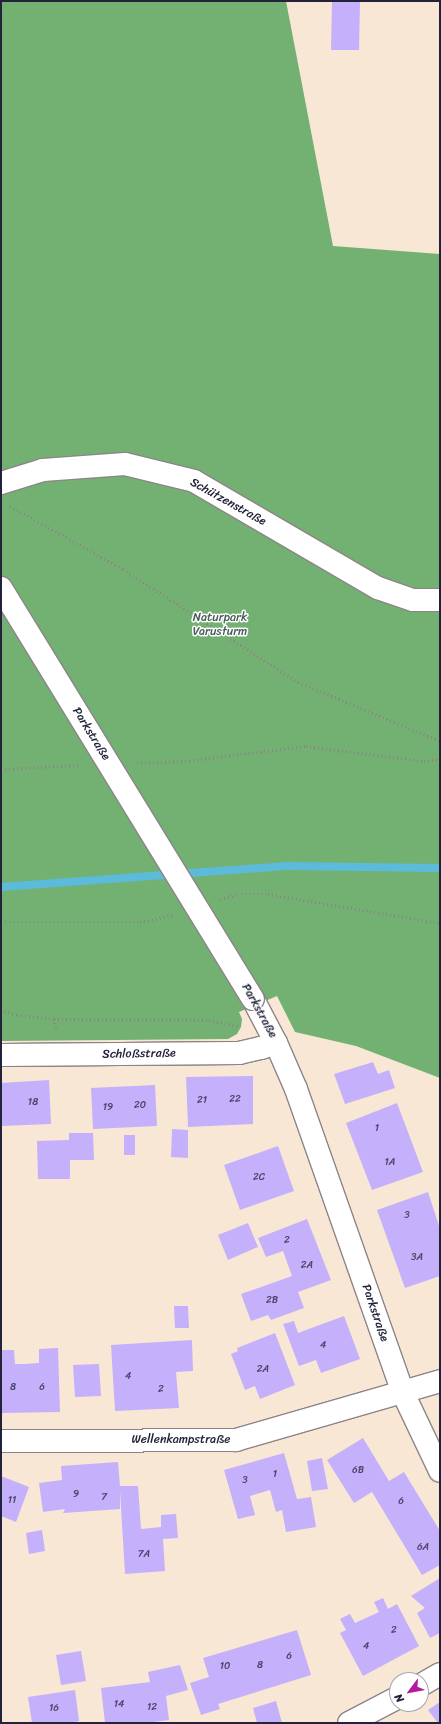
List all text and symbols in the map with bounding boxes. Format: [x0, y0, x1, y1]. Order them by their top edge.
street label: Schützenstraße [188, 475, 268, 529]
park label: Naturpark Varusturm [193, 611, 247, 639]
street label: Parkstraße [69, 705, 113, 763]
street label: Parkstraße [238, 981, 280, 1041]
street label: Schloßstraße [102, 1046, 176, 1062]
house number: 22 [229, 1094, 241, 1106]
house number: 21 [197, 1095, 207, 1107]
house number: 18 [28, 1097, 38, 1109]
house number: 20 [134, 1100, 146, 1112]
house number: 19 [103, 1102, 113, 1114]
house number: 1 [375, 1123, 379, 1135]
house number: 1A [385, 1157, 395, 1169]
house number: 2C [253, 1172, 265, 1184]
house number: 3 [404, 1210, 410, 1222]
house number: 2 [284, 1235, 290, 1247]
house number: 3A [411, 1252, 423, 1264]
house number: 2A [301, 1260, 313, 1272]
street label: Parkstraße [358, 1282, 392, 1344]
house number: 2B [266, 1295, 278, 1307]
house number: 4 [320, 1340, 326, 1352]
house number: 2A [257, 1364, 269, 1376]
house number: 4 [125, 1371, 131, 1383]
house number: 8 [10, 1382, 16, 1394]
house number: 6 [39, 1382, 45, 1394]
house number: 2 [158, 1384, 164, 1396]
street label: Wellenkampstraße [131, 1433, 231, 1447]
house number: 6B [352, 1465, 364, 1477]
house number: 1 [273, 1469, 277, 1481]
house number: 3 [242, 1475, 248, 1487]
house number: 9 [73, 1489, 79, 1501]
house number: 7 [101, 1492, 107, 1504]
house number: 11 [8, 1495, 16, 1507]
house number: 6 [398, 1496, 404, 1508]
house number: 6A [417, 1542, 429, 1554]
house number: 7A [138, 1549, 150, 1561]
house number: 2 [391, 1625, 397, 1637]
house number: 4 [363, 1641, 369, 1653]
house number: 6 [286, 1651, 292, 1663]
house number: 8 [257, 1660, 263, 1672]
house number: 10 [220, 1661, 230, 1673]
north arrow [389, 1672, 429, 1712]
text: N [389, 1690, 409, 1706]
house number: 14 [114, 1699, 124, 1711]
house number: 12 [147, 1702, 157, 1714]
house number: 16 [49, 1703, 59, 1715]

